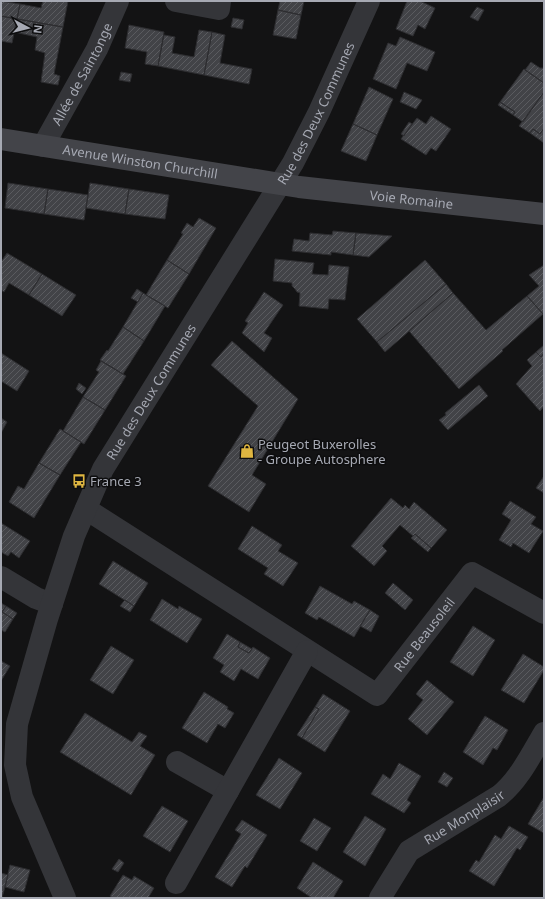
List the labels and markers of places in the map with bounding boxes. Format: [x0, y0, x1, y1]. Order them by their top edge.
place label: Peugeot Buxerolles - Groupe Autosphere [258, 435, 386, 468]
shop icon: Peugeot Buxerolles - Groupe Autosphere [239, 443, 255, 459]
place label: France 3 [90, 472, 142, 490]
bus stop icon: France 3 [71, 473, 87, 489]

